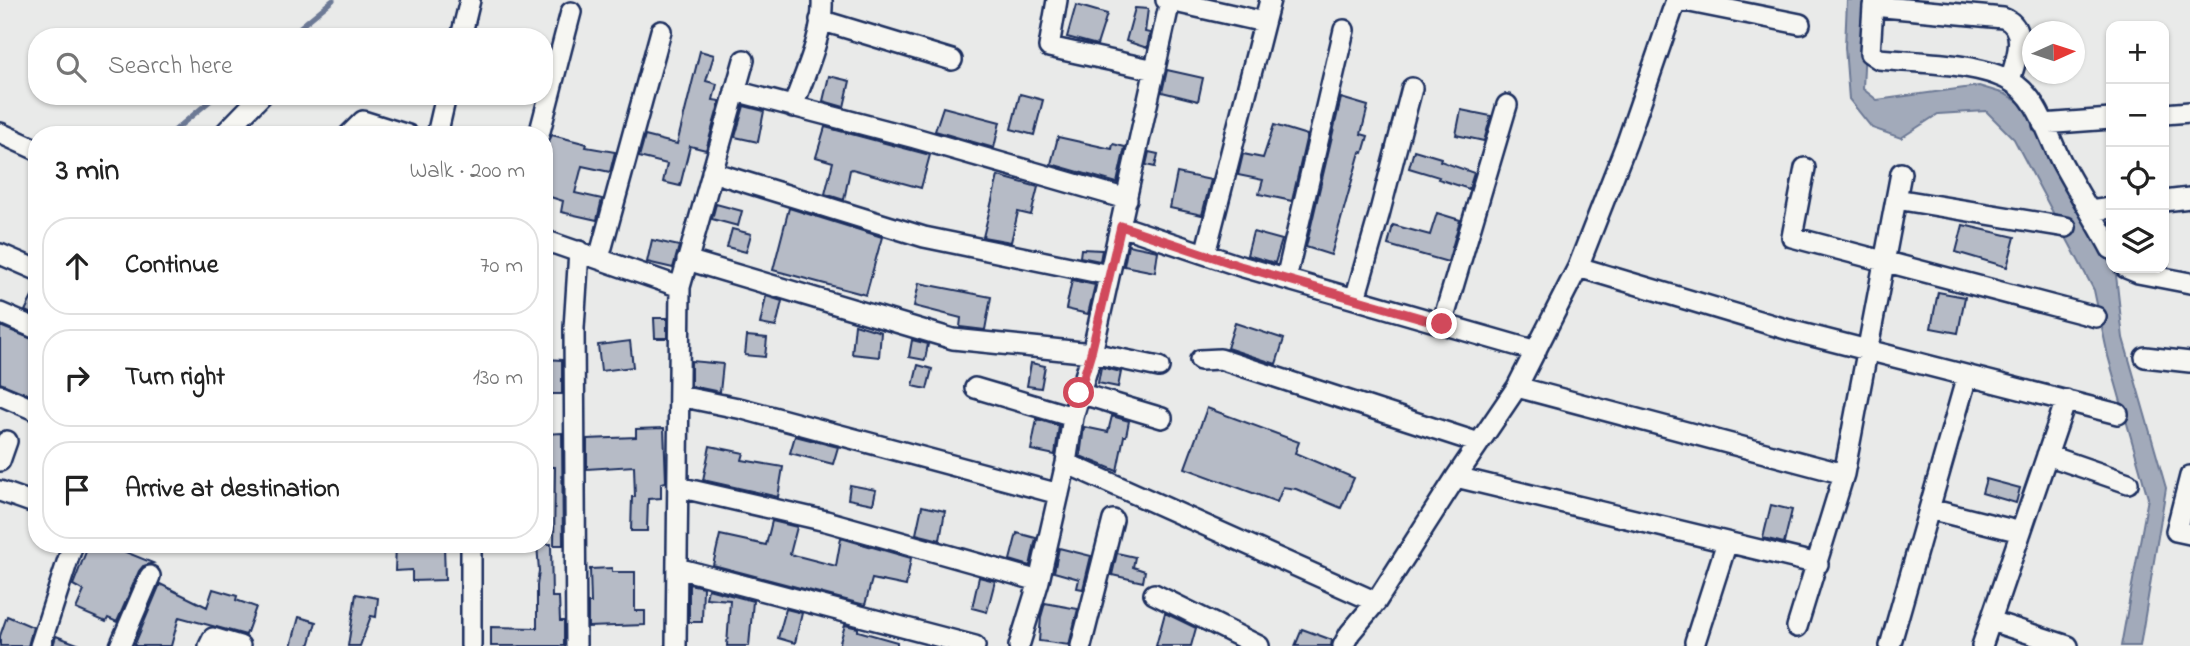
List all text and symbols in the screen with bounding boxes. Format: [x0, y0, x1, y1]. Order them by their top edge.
north arrow [2022, 21, 2085, 84]
map controls [2106, 21, 2169, 273]
button: + [2106, 21, 2169, 84]
search box [28, 28, 553, 105]
icon: search [52, 48, 90, 86]
text: Search here [108, 48, 233, 86]
button: − [2106, 84, 2169, 147]
button: locate [2106, 147, 2169, 210]
text: 3 min [56, 150, 119, 194]
text: Walk · 200 m [410, 155, 525, 188]
button: layers [2106, 210, 2169, 273]
icon: ahead [58, 247, 96, 285]
text: Continue [125, 247, 218, 285]
text: 70 m [480, 250, 523, 283]
route end [1426, 308, 1457, 339]
icon: right [58, 359, 96, 397]
text: Turn right [125, 359, 225, 397]
text: 130 m [473, 362, 523, 395]
route start [1063, 377, 1094, 408]
icon: arrive [58, 471, 96, 509]
text: Arrive at destination [125, 471, 340, 509]

